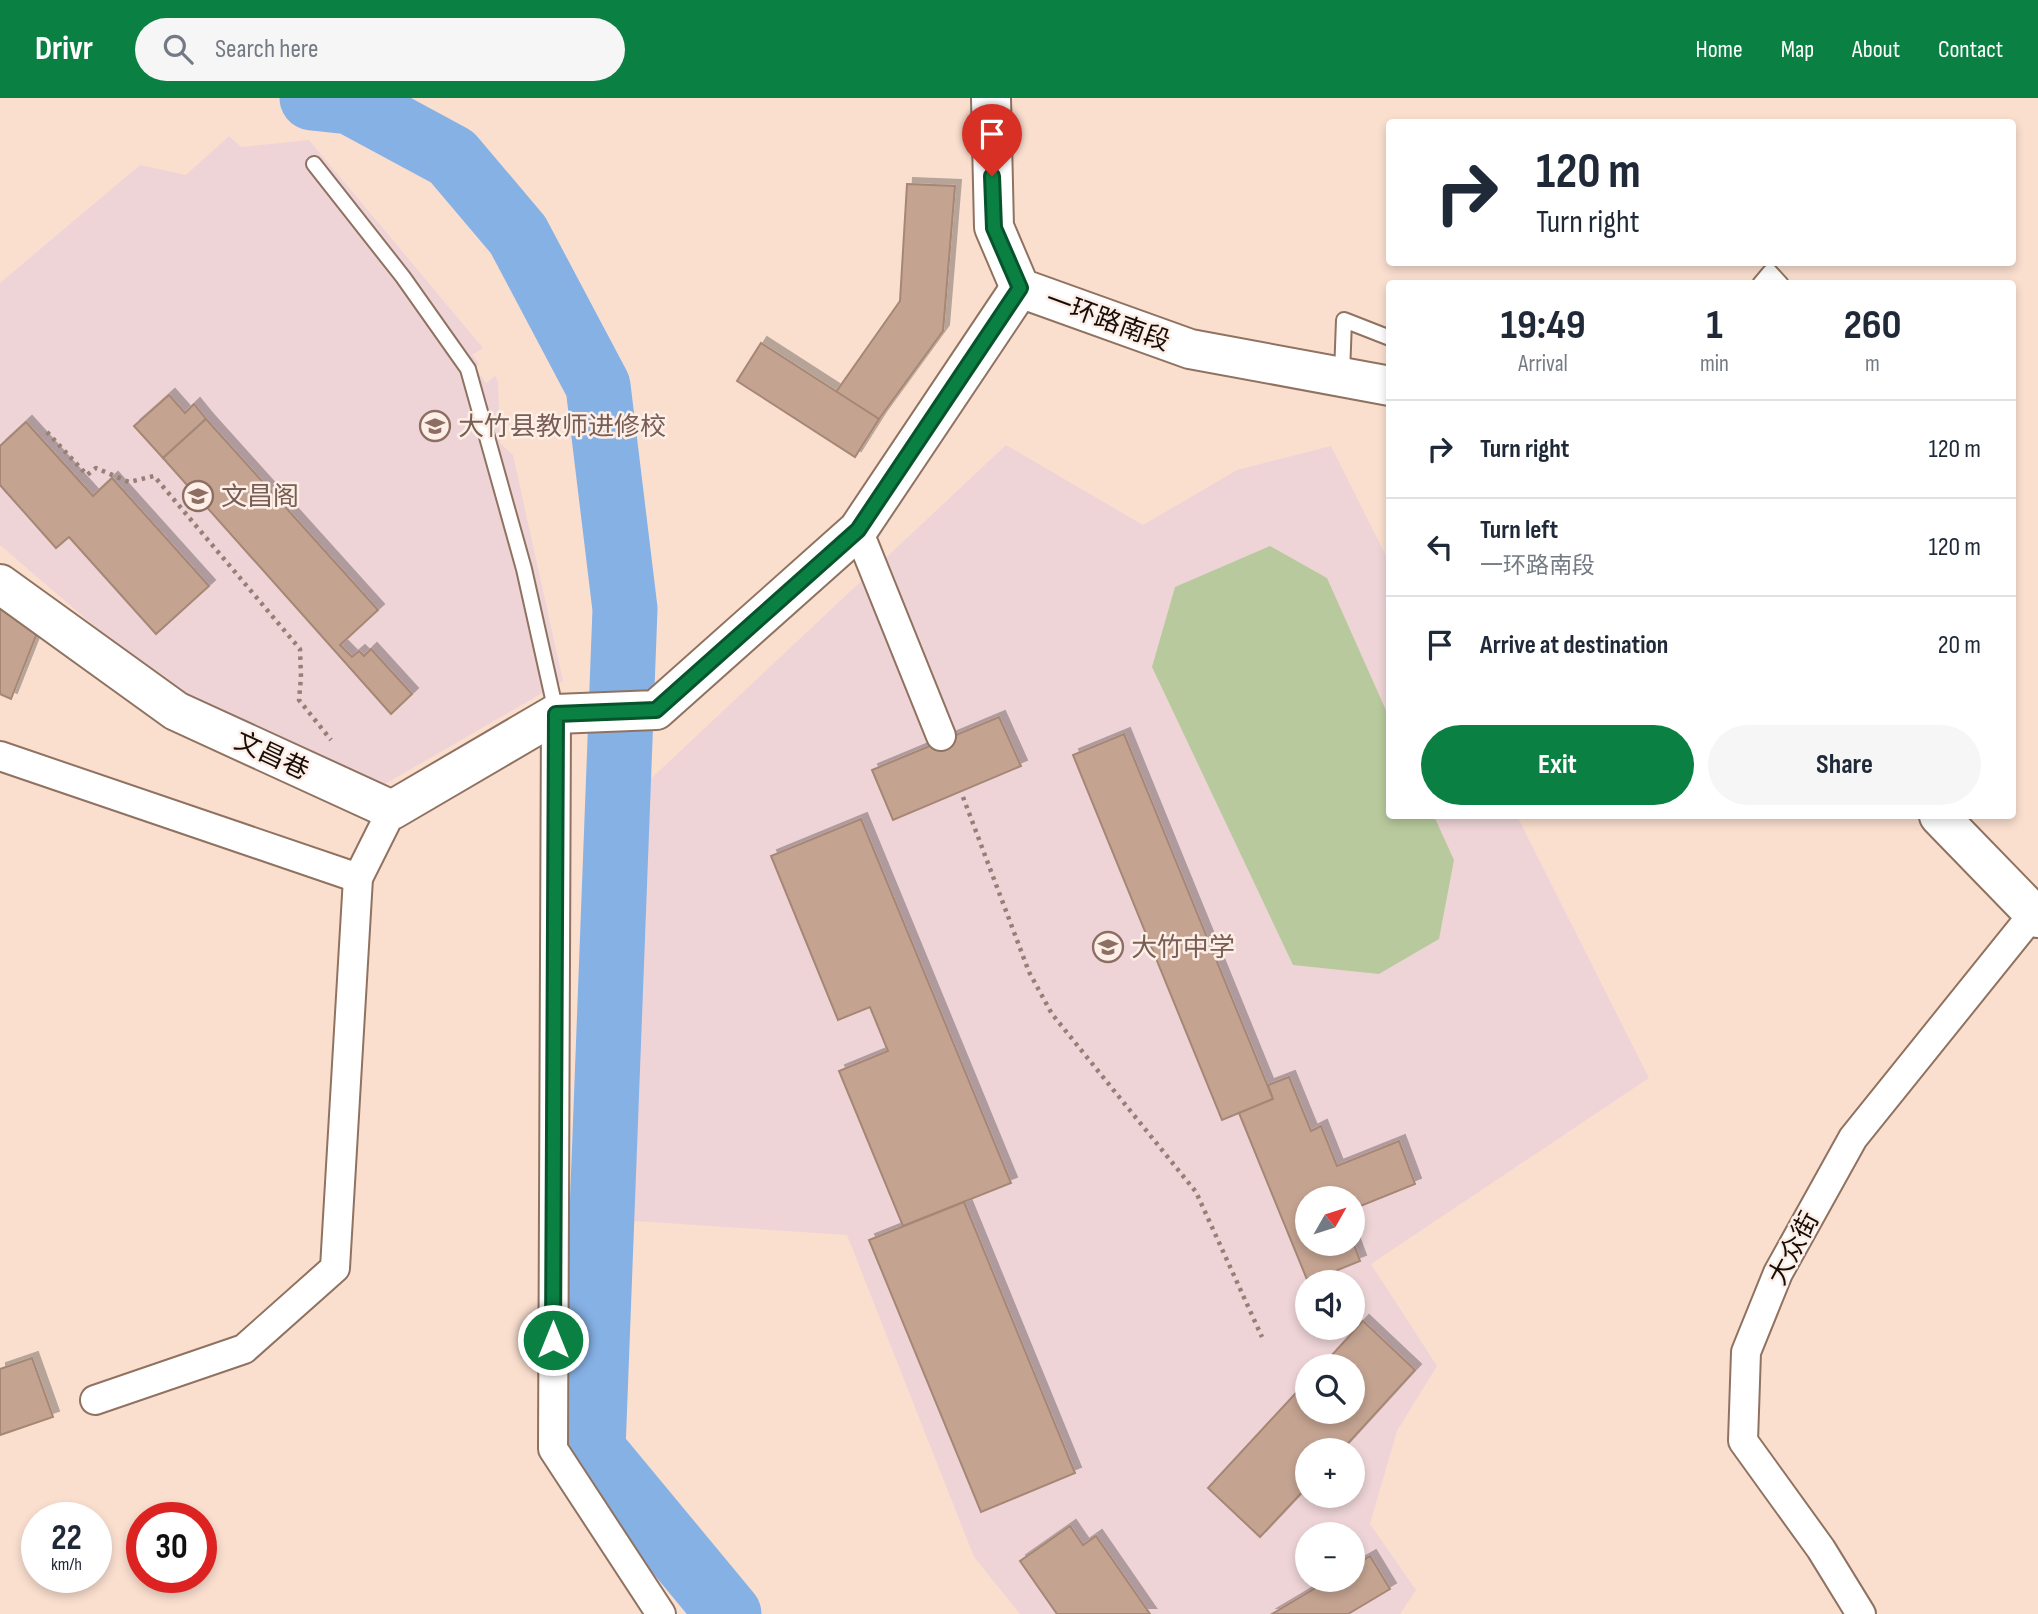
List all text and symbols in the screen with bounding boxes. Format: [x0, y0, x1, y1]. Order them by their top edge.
search box [135, 18, 625, 81]
text: Drivr [35, 29, 93, 69]
icon: search [159, 30, 197, 68]
text: Search here [215, 34, 318, 65]
text: Home [1695, 35, 1743, 64]
text: Map [1781, 35, 1814, 64]
text: About [1852, 35, 1900, 64]
text: Contact [1938, 35, 2003, 64]
pin [962, 104, 1022, 176]
icon: arrive [973, 115, 1011, 153]
text: 120 m [1536, 143, 1641, 202]
icon: right [1421, 147, 1512, 238]
text: Turn right [1536, 203, 1640, 242]
street label: 一环路南段 [1041, 285, 1174, 358]
text: 19:49 [1500, 300, 1586, 351]
text: 1 [1706, 300, 1723, 351]
text: 260 [1843, 300, 1902, 351]
text: Arrival [1518, 350, 1568, 378]
text: min [1700, 350, 1729, 378]
text: m [1865, 350, 1880, 378]
school or university icon: 大竹县教师进修校 [418, 409, 452, 443]
place label: 大竹县教师进修校 [458, 412, 666, 443]
icon: right [1421, 430, 1459, 468]
text: Turn right [1480, 434, 1569, 465]
text: 120 m [1928, 434, 1981, 465]
school or university icon: 文昌阁 [181, 479, 215, 513]
place label: 文昌阁 [221, 482, 299, 513]
text: Turn left [1480, 515, 1558, 546]
icon: left [1421, 528, 1459, 566]
text: 120 m [1928, 532, 1981, 563]
text: 一环路南段 [1480, 552, 1595, 580]
icon: arrive [1421, 626, 1459, 664]
text: Arrive at destination [1480, 630, 1668, 661]
text: 20 m [1938, 630, 1981, 661]
button: Exit [1421, 725, 1694, 805]
button: Share [1708, 725, 1981, 805]
street label: 文昌巷 [229, 726, 313, 787]
school or university icon: 大竹中学 [1091, 930, 1125, 964]
place label: 大竹中学 [1131, 933, 1235, 964]
north arrow [1295, 1186, 1365, 1256]
map controls [1295, 1186, 1365, 1592]
street label: 大众街 [1762, 1207, 1826, 1290]
button: sound [1295, 1270, 1365, 1340]
position arrow [516, 1303, 590, 1377]
button: search [1295, 1354, 1365, 1424]
button: + [1295, 1438, 1365, 1508]
speed limit sign: 30 [126, 1502, 217, 1593]
text: 22 [51, 1517, 82, 1560]
button: − [1295, 1522, 1365, 1592]
text: km/h [51, 1554, 82, 1575]

